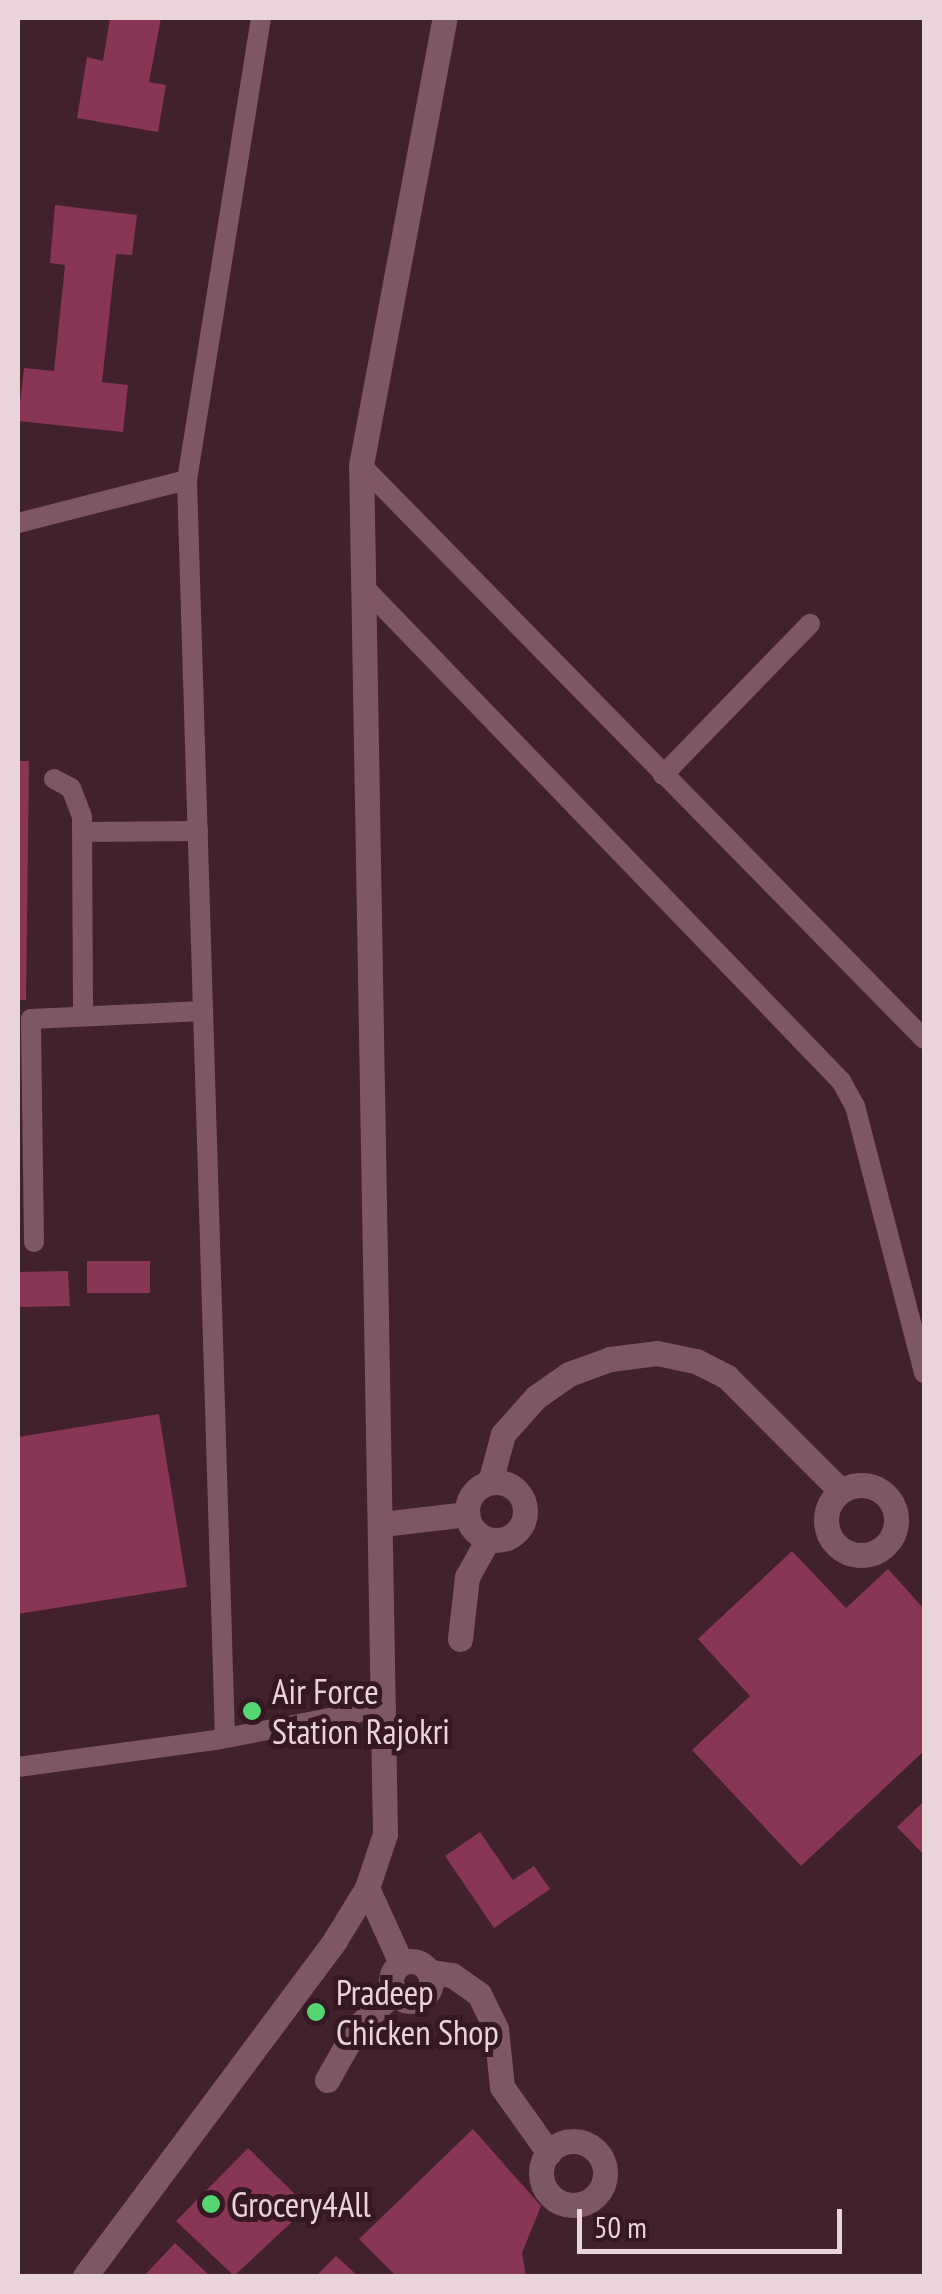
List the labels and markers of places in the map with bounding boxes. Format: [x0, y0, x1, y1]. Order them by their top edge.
place label: Air Force Station Rajokri [272, 1670, 450, 1752]
marker: Air Force Station Rajokri [241, 1700, 263, 1722]
place label: Pradeep Chicken Shop [336, 1971, 499, 2053]
marker: Pradeep Chicken Shop [305, 2001, 327, 2023]
place label: Grocery4All [231, 2183, 371, 2225]
marker: Grocery4All [200, 2193, 222, 2215]

